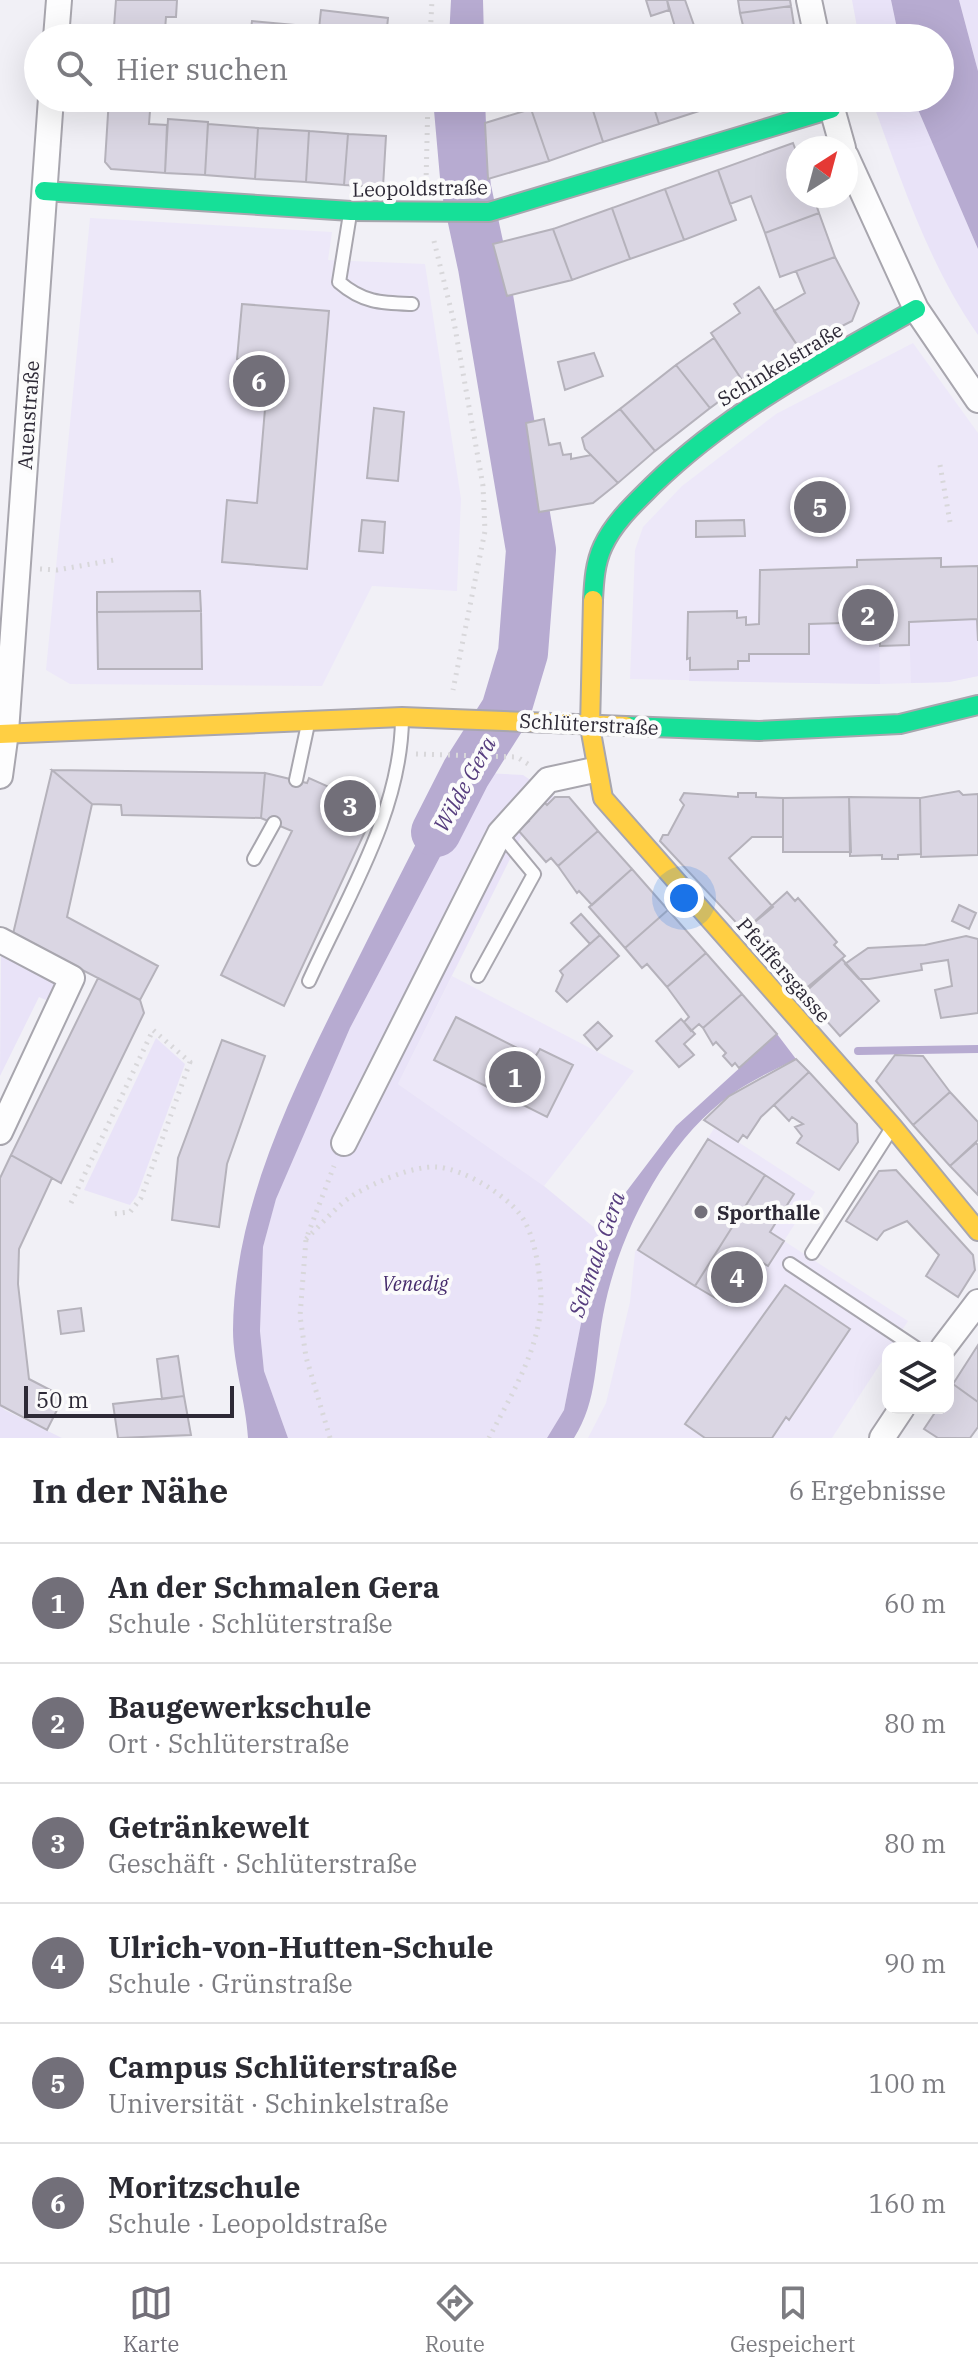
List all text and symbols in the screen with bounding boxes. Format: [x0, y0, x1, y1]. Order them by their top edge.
search box [24, 24, 954, 112]
icon: search [52, 46, 96, 90]
text: Hier suchen [116, 49, 288, 88]
north arrow [786, 136, 858, 208]
street label: Leopoldstraße [352, 173, 488, 203]
street label: Schinkelstraße [712, 316, 848, 412]
pin: 6 [233, 351, 285, 411]
street label: Auenstraße [11, 360, 45, 470]
pin: 5 [794, 477, 846, 537]
pin: 2 [842, 585, 894, 645]
street label: Schlüterstraße [519, 707, 659, 741]
water label: Wilde Gera [426, 731, 502, 837]
pin: 3 [324, 776, 376, 836]
your location [664, 878, 704, 918]
street label: Pfeiffersgasse [731, 912, 837, 1028]
pin: 1 [489, 1047, 541, 1107]
water label: Schmale Gera [561, 1187, 631, 1321]
place label: Sporthalle [717, 1199, 820, 1226]
marker: Sporthalle [692, 1203, 710, 1221]
pin: 4 [711, 1247, 763, 1307]
park label: Venedig [382, 1270, 449, 1297]
map controls [882, 1342, 954, 1414]
button: layers [882, 1342, 954, 1414]
scale bar [24, 1382, 234, 1418]
text: 50 m [36, 1385, 88, 1414]
text: In der Nähe [32, 1468, 228, 1512]
text: 6 Ergebnisse [789, 1473, 946, 1507]
text: An der Schmalen Gera [108, 1567, 440, 1606]
text: 1 [50, 1586, 66, 1620]
text: 60 m [884, 1586, 946, 1620]
text: Schule · Schlüterstraße [108, 1606, 393, 1640]
text: Baugewerkschule [108, 1687, 371, 1726]
text: 2 [50, 1706, 66, 1740]
text: 80 m [884, 1706, 946, 1740]
text: Ort · Schlüterstraße [108, 1726, 350, 1760]
text: Getränkewelt [108, 1807, 309, 1846]
text: 3 [50, 1826, 66, 1860]
text: 80 m [884, 1826, 946, 1860]
text: Geschäft · Schlüterstraße [108, 1846, 417, 1880]
text: Ulrich-von-Hutten-Schule [108, 1927, 494, 1966]
text: 4 [50, 1946, 66, 1980]
text: 90 m [884, 1946, 946, 1980]
text: Schule · Grünstraße [108, 1966, 353, 2000]
text: Campus Schlüterstraße [108, 2047, 458, 2086]
text: 5 [50, 2066, 66, 2100]
text: 100 m [868, 2066, 946, 2100]
text: Universität · Schinkelstraße [108, 2086, 449, 2120]
text: Moritzschule [108, 2167, 300, 2206]
text: 6 [50, 2186, 66, 2220]
text: 160 m [868, 2186, 946, 2220]
text: Schule · Leopoldstraße [108, 2206, 388, 2240]
tab: Karte [123, 2281, 179, 2358]
tab: Route [425, 2281, 485, 2358]
tab: Gespeichert [730, 2281, 855, 2358]

